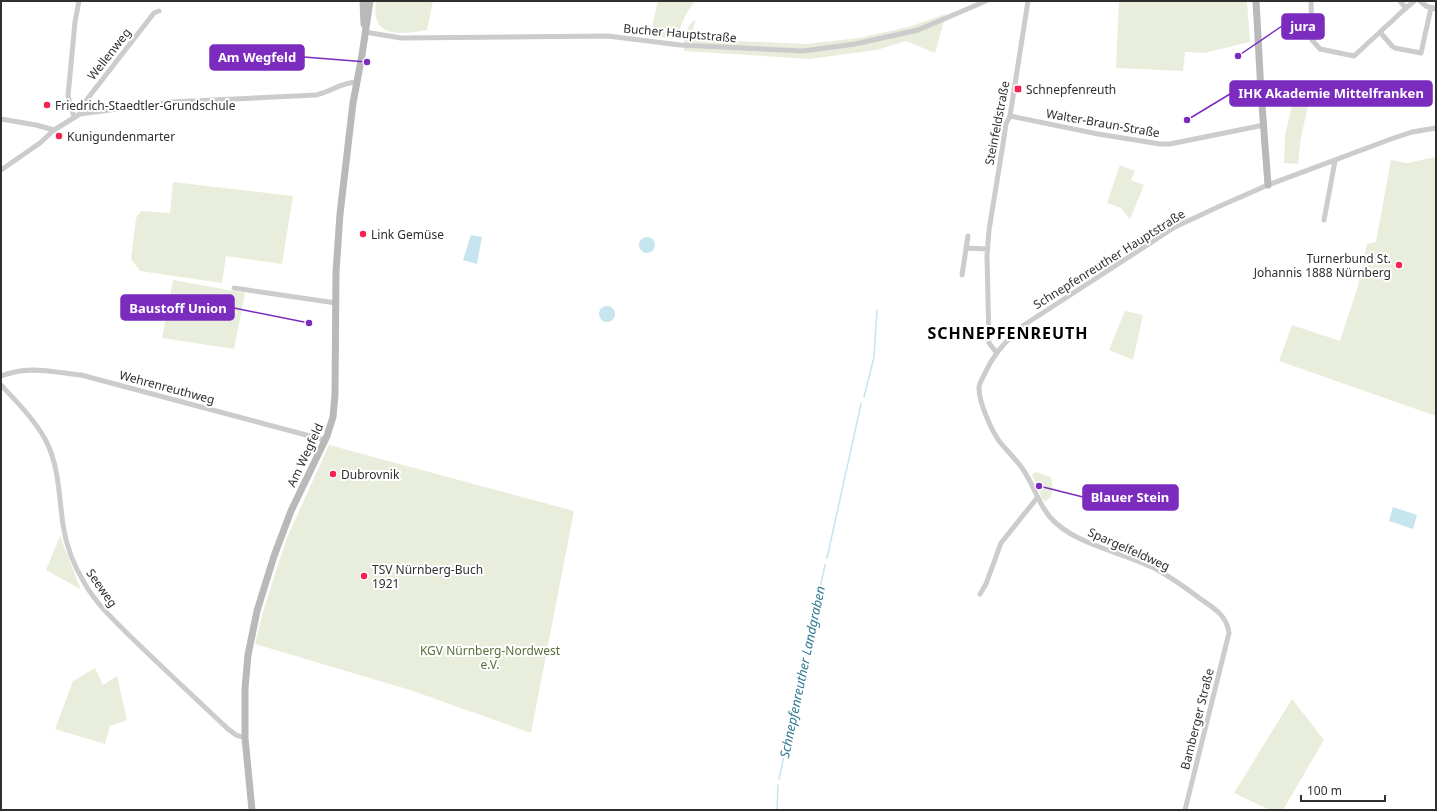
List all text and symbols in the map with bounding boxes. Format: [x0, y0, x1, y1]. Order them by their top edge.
callout: jura [1282, 14, 1324, 39]
text: jura [1289, 17, 1316, 35]
street label: Bucher Hauptstraße [623, 20, 738, 46]
street label: Wellenweg [83, 24, 135, 84]
callout: Am Wegfeld [210, 45, 304, 70]
text: Am Wegfeld [218, 48, 296, 66]
street label: Steinfeldstraße [981, 79, 1014, 167]
place label: Schnepfenreuth [1026, 81, 1116, 98]
callout: IHK Akademie Mittelfranken [1230, 81, 1432, 106]
marker: Schnepfenreuth [1013, 84, 1023, 94]
text: IHK Akademie Mittelfranken [1238, 84, 1424, 102]
place label: Friedrich-Staedtler-Grundschule [55, 97, 236, 114]
marker: Friedrich-Staedtler-Grundschule [42, 100, 52, 110]
street label: Walter-Braun-Straße [1045, 105, 1161, 141]
place label: Kunigundenmarter [67, 128, 175, 145]
marker: Kunigundenmarter [54, 131, 64, 141]
street label: Schnepfenreuther Hauptstraße [1030, 205, 1188, 313]
place label: Link Gemüse [371, 226, 444, 243]
marker: Link Gemüse [358, 229, 368, 239]
place label: Turnerbund St. Johannis 1888 Nürnberg [1253, 250, 1391, 281]
marker: Turnerbund St. Johannis 1888 Nürnberg [1394, 260, 1404, 270]
callout: Baustoff Union [121, 295, 234, 320]
text: Baustoff Union [129, 299, 227, 317]
district label: SCHNEPFENREUTH [927, 322, 1089, 344]
street label: Wehrenreuthweg [117, 366, 217, 408]
street label: Am Wegfeld [283, 420, 327, 490]
place label: Dubrovnik [341, 466, 400, 483]
marker: Dubrovnik [328, 469, 338, 479]
callout: Blauer Stein [1083, 485, 1178, 510]
text: Blauer Stein [1091, 488, 1169, 506]
street label: Spargelfeldweg [1085, 523, 1173, 575]
place label: TSV Nürnberg-Buch 1921 [372, 561, 483, 592]
street label: Seeweg [83, 565, 121, 611]
marker: TSV Nürnberg-Buch 1921 [359, 571, 369, 581]
water label: Schnepfenreuther Landgraben [775, 584, 829, 760]
park label: KGV Nürnberg-Nordwest e.V. [420, 642, 561, 673]
street label: Bamberger Straße [1176, 666, 1218, 771]
scale bar [1301, 777, 1385, 803]
text: 100 m [1307, 782, 1342, 799]

